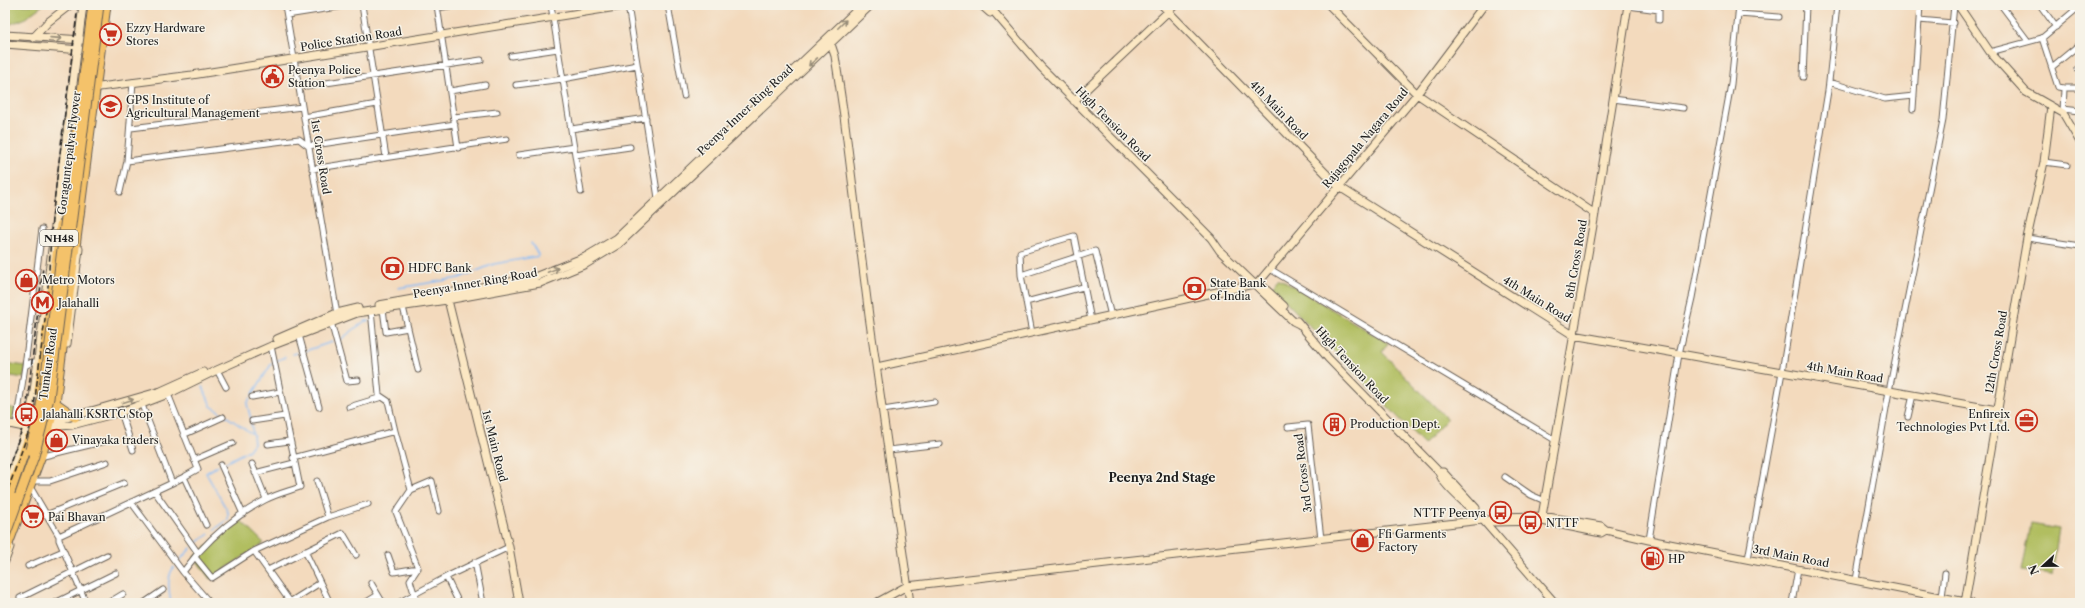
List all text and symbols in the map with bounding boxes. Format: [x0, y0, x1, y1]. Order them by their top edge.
one-way arrow [837, 19, 847, 29]
supermarket icon: Ezzy Hardware Stores [98, 21, 124, 47]
place label: Ezzy Hardware Stores [126, 21, 205, 48]
street label: Police Station Road [299, 24, 403, 54]
one-way arrow [49, 34, 62, 41]
one-way arrow [808, 57, 818, 66]
street label: Peenya Inner Ring Road [694, 62, 796, 158]
public building icon: Peenya Police Station [259, 63, 285, 89]
place label: Peenya Police Station [288, 63, 361, 90]
street label: 4th Main Road [1247, 77, 1311, 143]
street label: High Tension Road [1073, 84, 1154, 165]
street label: Rajagopala Nagara Road [1319, 85, 1411, 191]
street label: Goraguntepalya Flyover [54, 90, 84, 216]
school or university icon: GPS Institute of Agricultural Management [97, 93, 123, 119]
place label: GPS Institute of Agricultural Management [125, 93, 260, 120]
street label: 1st Cross Road [308, 119, 334, 196]
street label: 8th Cross Road [1562, 218, 1590, 299]
road number: NH48 [40, 230, 78, 246]
bank icon: HDFC Bank [379, 255, 405, 281]
place label: HDFC Bank [408, 261, 472, 275]
street label: Peenya Inner Ring Road [412, 265, 539, 301]
one-way arrow [547, 265, 559, 273]
shop icon: Metro Motors [14, 267, 40, 293]
place label: Metro Motors [42, 273, 115, 287]
street label: 4th Main Road [1501, 273, 1574, 326]
bank icon: State Bank of India [1181, 276, 1207, 302]
place label: State Bank of India [1210, 276, 1267, 303]
metro station icon: Jalahalli [30, 290, 56, 316]
place label: Jalahalli [56, 296, 100, 310]
street label: 12th Cross Road [1982, 309, 2010, 395]
street label: High Tension Road [1313, 324, 1392, 407]
street label: Tumkur Road [36, 327, 60, 401]
street label: 4th Main Road [1806, 358, 1885, 386]
one-way arrow [121, 397, 134, 404]
bus stop icon: Jalahalli KSRTC Stop [14, 401, 40, 427]
place label: Jalahalli KSRTC Stop [40, 407, 153, 421]
place label: Enfireix Technologies Pvt Ltd. [1897, 407, 2011, 434]
office icon: Enfireix Technologies Pvt Ltd. [2013, 407, 2039, 433]
street label: 1st Main Road [479, 409, 511, 484]
building icon: Production Dept. [1321, 411, 1347, 437]
place label: Production Dept. [1350, 417, 1440, 431]
shop icon: Vinayaka traders [43, 427, 69, 453]
street label: 3rd Cross Road [1291, 432, 1315, 513]
place label: Vinayaka traders [71, 433, 159, 447]
district label: Peenya 2nd Stage [1109, 470, 1215, 485]
bus stop icon: NTTF Peenya [1488, 500, 1514, 526]
supermarket icon: Pai Bhavan [20, 504, 46, 530]
place label: NTTF Peenya [1413, 506, 1486, 520]
place label: Pai Bhavan [48, 510, 106, 524]
bus stop icon: NTTF [1518, 510, 1544, 536]
place label: NTTF [1546, 516, 1579, 530]
shop icon: Ffi Garments Factory [1350, 527, 1376, 553]
place label: Ffi Garments Factory [1378, 527, 1446, 554]
street label: 3rd Main Road [1752, 542, 1831, 570]
fuel station icon: HP [1640, 546, 1666, 572]
north arrow [2023, 546, 2063, 586]
place label: HP [1668, 552, 1685, 566]
text: N [2025, 562, 2042, 577]

